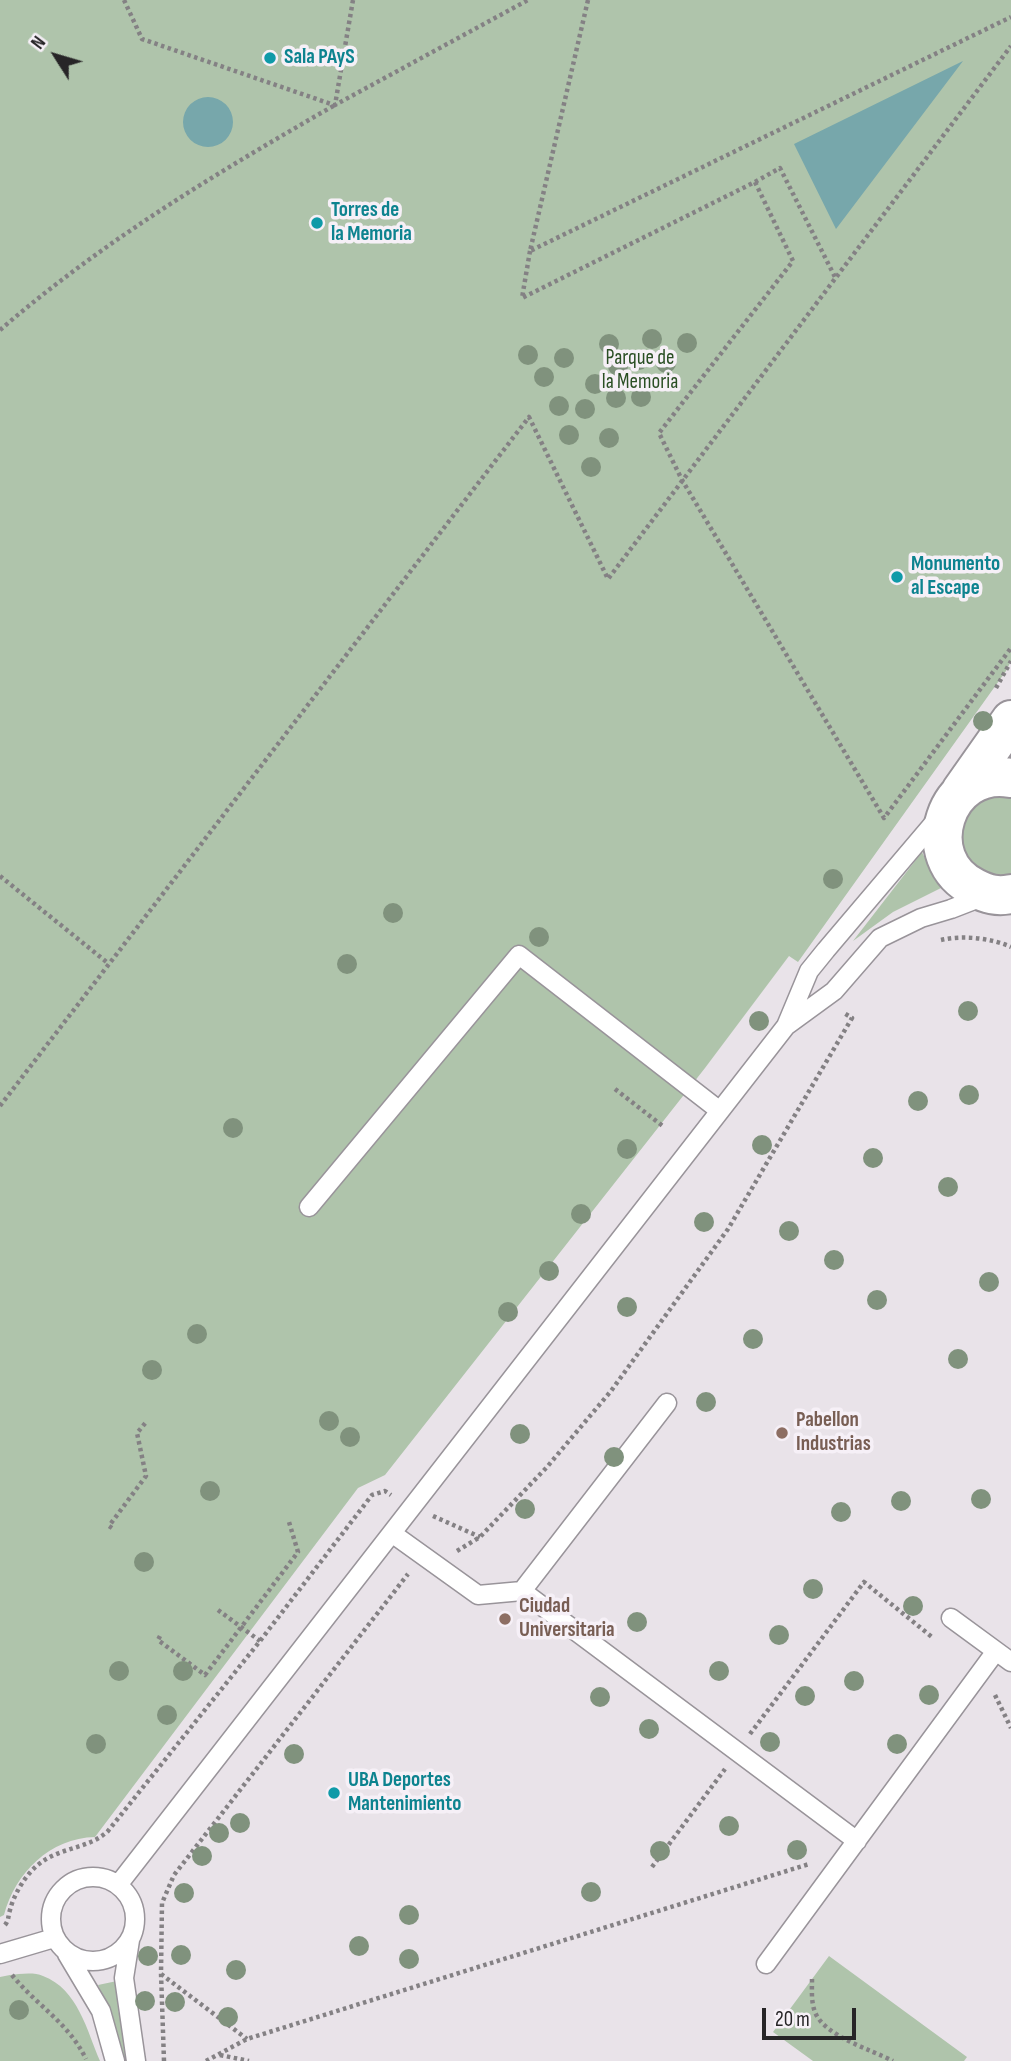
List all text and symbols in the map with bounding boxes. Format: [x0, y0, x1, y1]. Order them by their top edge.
north arrow [21, 21, 91, 91]
text: N [27, 32, 51, 54]
place label: Sala PAyS [284, 45, 355, 71]
marker: Sala PAyS [262, 50, 278, 66]
place label: Torres de la Memoria [331, 198, 412, 248]
marker: Torres de la Memoria [309, 215, 325, 231]
park label: Parque de la Memoria [602, 346, 678, 396]
place label: Monumento al Escape [911, 552, 1000, 602]
marker: Monumento al Escape [889, 569, 905, 585]
place label: Pabellon Industrias [796, 1408, 871, 1458]
marker: Pabellon Industrias [774, 1425, 790, 1441]
place label: Ciudad Universitaria [519, 1594, 615, 1644]
marker: Ciudad Universitaria [497, 1611, 513, 1627]
place label: UBA Deportes Mantenimiento [348, 1768, 461, 1818]
marker: UBA Deportes Mantenimiento [326, 1785, 342, 1801]
scale bar [766, 1994, 860, 2038]
text: 20 m [775, 2007, 810, 2032]

